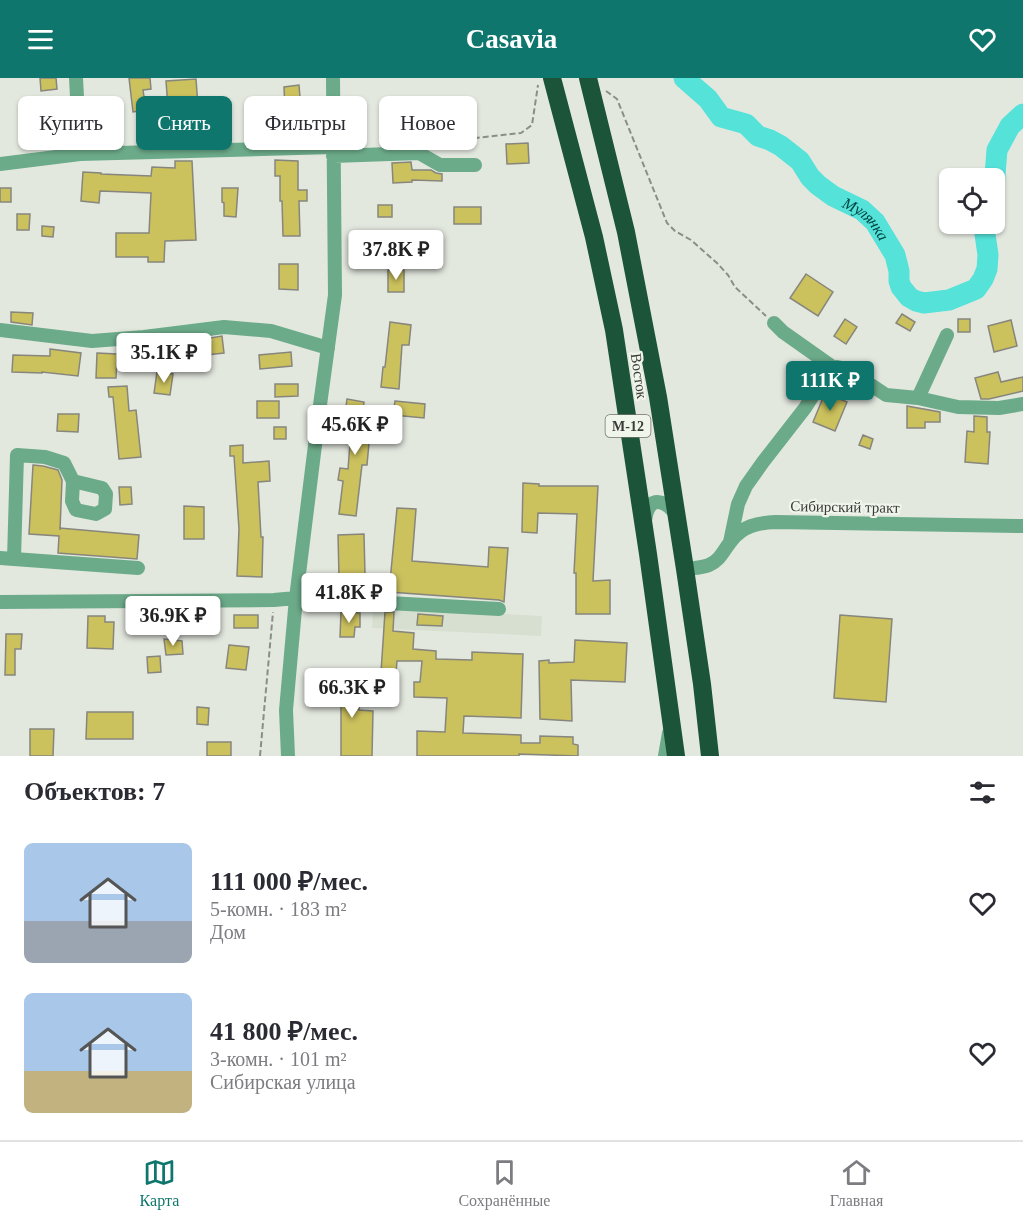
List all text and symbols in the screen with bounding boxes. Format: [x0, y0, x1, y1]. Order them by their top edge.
icon: menu [24, 23, 57, 56]
icon: heart [966, 23, 999, 56]
text: Casavia [466, 24, 557, 54]
chip: Купить [18, 96, 124, 150]
chip: Снять [136, 96, 232, 150]
chip: Фильтры [244, 96, 367, 150]
chip: Новое [379, 96, 477, 150]
map controls [939, 168, 1005, 234]
button: locate [939, 168, 1005, 234]
water label: Мулянка [839, 193, 892, 243]
pin: 37.8K ₽ [341, 230, 451, 281]
text: 37.8K ₽ [362, 238, 430, 260]
pin: 35.1K ₽ [109, 333, 219, 384]
text: 35.1K ₽ [130, 341, 198, 363]
street label: Восток [628, 352, 650, 400]
pin: 111K ₽ [781, 361, 879, 412]
text: 111K ₽ [800, 369, 860, 391]
pin: 45.6K ₽ [300, 405, 410, 456]
text: 45.6K ₽ [321, 413, 389, 435]
road number: М-12 [606, 415, 650, 437]
street label: Сибирский тракт [790, 498, 900, 516]
pin: 41.8K ₽ [294, 573, 404, 624]
text: 41.8K ₽ [315, 581, 383, 603]
pin: 36.9K ₽ [118, 596, 228, 647]
text: 36.9K ₽ [139, 604, 207, 626]
pin: 66.3K ₽ [297, 668, 407, 719]
text: 66.3K ₽ [318, 676, 386, 698]
icon: filters [966, 776, 999, 809]
text: Объектов: 7 [24, 777, 165, 806]
icon: home [72, 867, 144, 939]
text: 111 000 ₽/мес. [210, 867, 368, 896]
icon: heart [966, 887, 999, 920]
text: 5-комн. · 183 m² [210, 898, 347, 920]
text: Дом [210, 921, 246, 943]
icon: home [72, 1017, 144, 1089]
text: 41 800 ₽/мес. [210, 1017, 358, 1046]
icon: heart [966, 1037, 999, 1070]
text: 3-комн. · 101 m² [210, 1048, 347, 1070]
text: Сибирская улица [210, 1071, 356, 1093]
tab: Карта [140, 1156, 179, 1210]
tab: Сохранённые [458, 1156, 550, 1210]
tab: Главная [830, 1156, 883, 1210]

